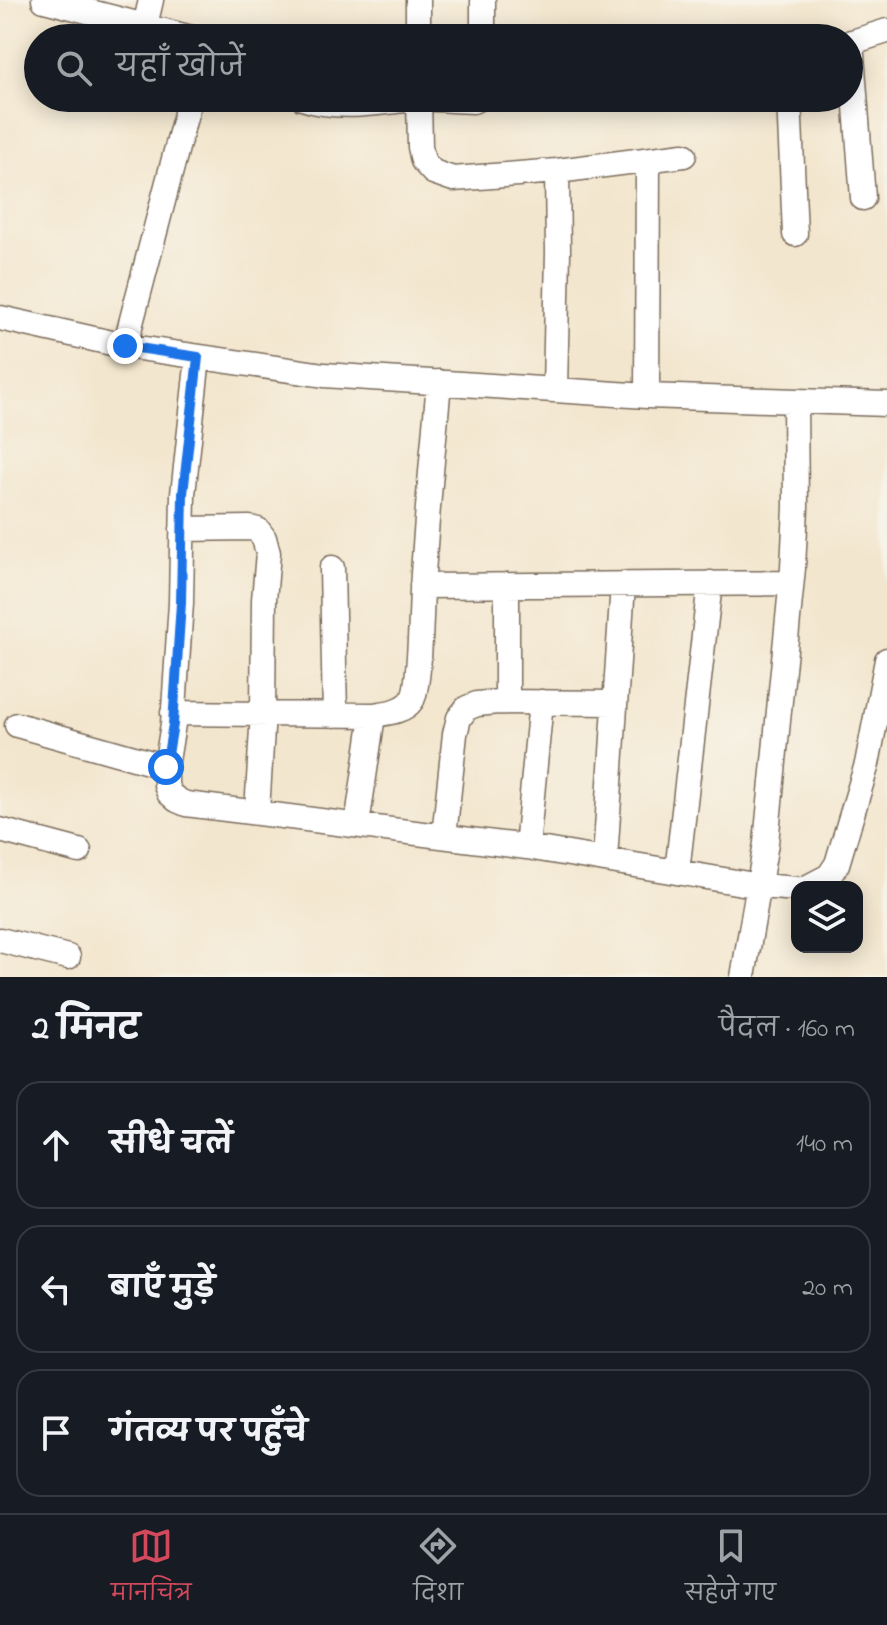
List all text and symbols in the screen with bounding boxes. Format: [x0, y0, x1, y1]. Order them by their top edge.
search box [24, 24, 863, 112]
icon: search [52, 46, 96, 90]
text: यहाँ खोजें [116, 47, 245, 91]
route end [107, 328, 143, 364]
route start [148, 749, 184, 785]
map controls [791, 881, 863, 953]
button: layers [791, 881, 863, 953]
text: 2 मिनट [32, 1005, 140, 1055]
text: पैदल · 160 m [719, 1011, 855, 1049]
icon: ahead [34, 1123, 78, 1167]
text: सीधे चलें [110, 1124, 233, 1168]
text: 140 m [796, 1126, 853, 1164]
icon: left [34, 1267, 78, 1311]
text: बाएँ मुड़ें [110, 1268, 215, 1312]
text: 20 m [802, 1270, 853, 1308]
icon: arrive [34, 1411, 78, 1455]
text: गंतव्य पर पहुँचे [110, 1412, 307, 1456]
tab: मानचित्र [111, 1524, 192, 1617]
tab: दिशा [413, 1524, 463, 1617]
tab: सहेजे गए [685, 1524, 776, 1617]

